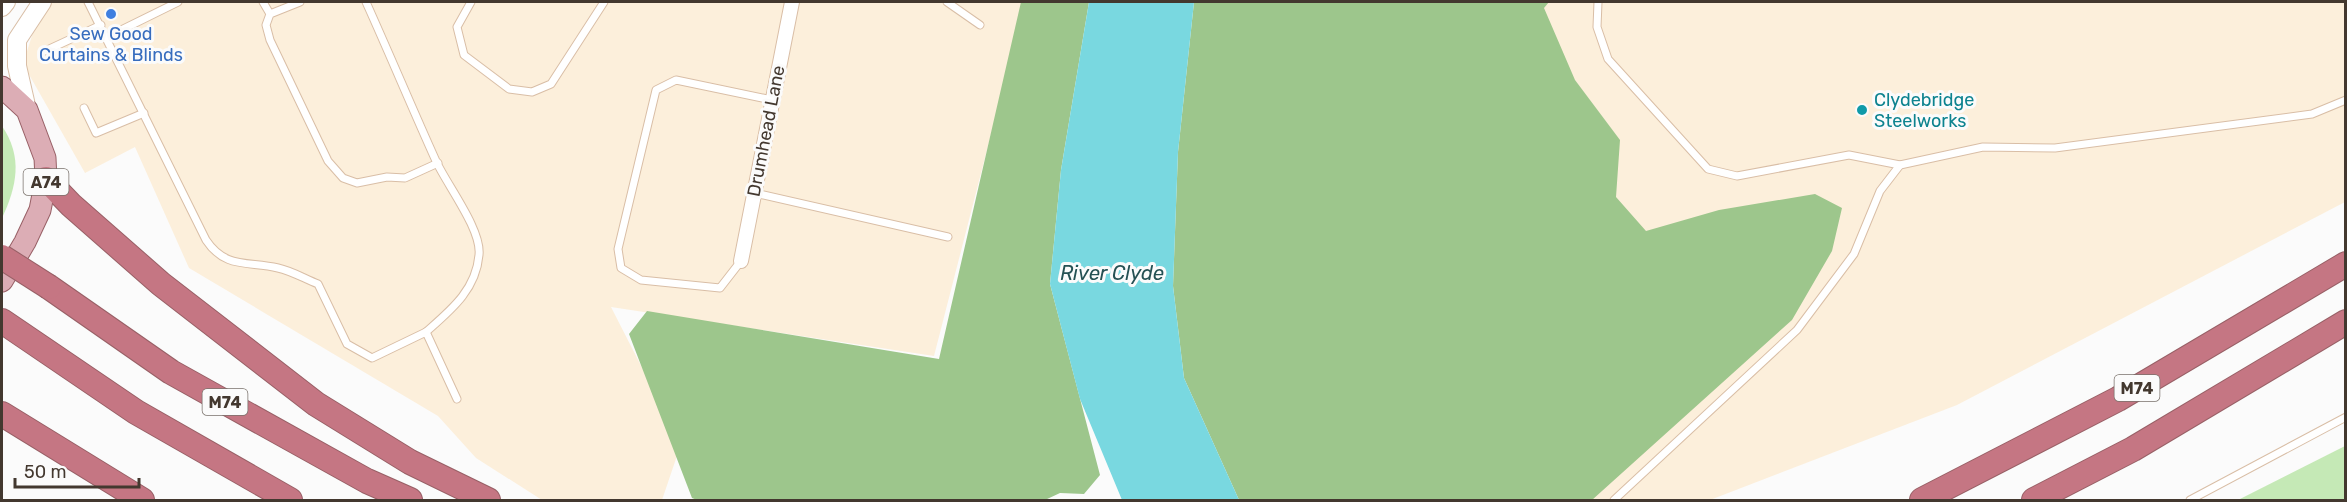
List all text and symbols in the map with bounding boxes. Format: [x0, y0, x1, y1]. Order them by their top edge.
marker: Sew Good Curtains & Blinds [104, 7, 118, 21]
place label: Sew Good Curtains & Blinds [39, 23, 183, 66]
street label: Drumhead Lane [742, 64, 790, 198]
place label: Clydebridge Steelworks [1874, 89, 1974, 132]
marker: Clydebridge Steelworks [1855, 103, 1869, 117]
road number: A74 [24, 169, 68, 195]
water label: River Clyde [1060, 261, 1164, 285]
road number: M74 [2114, 375, 2160, 401]
road number: M74 [202, 389, 248, 415]
scale bar [15, 451, 140, 489]
text: 50 m [24, 461, 67, 483]

